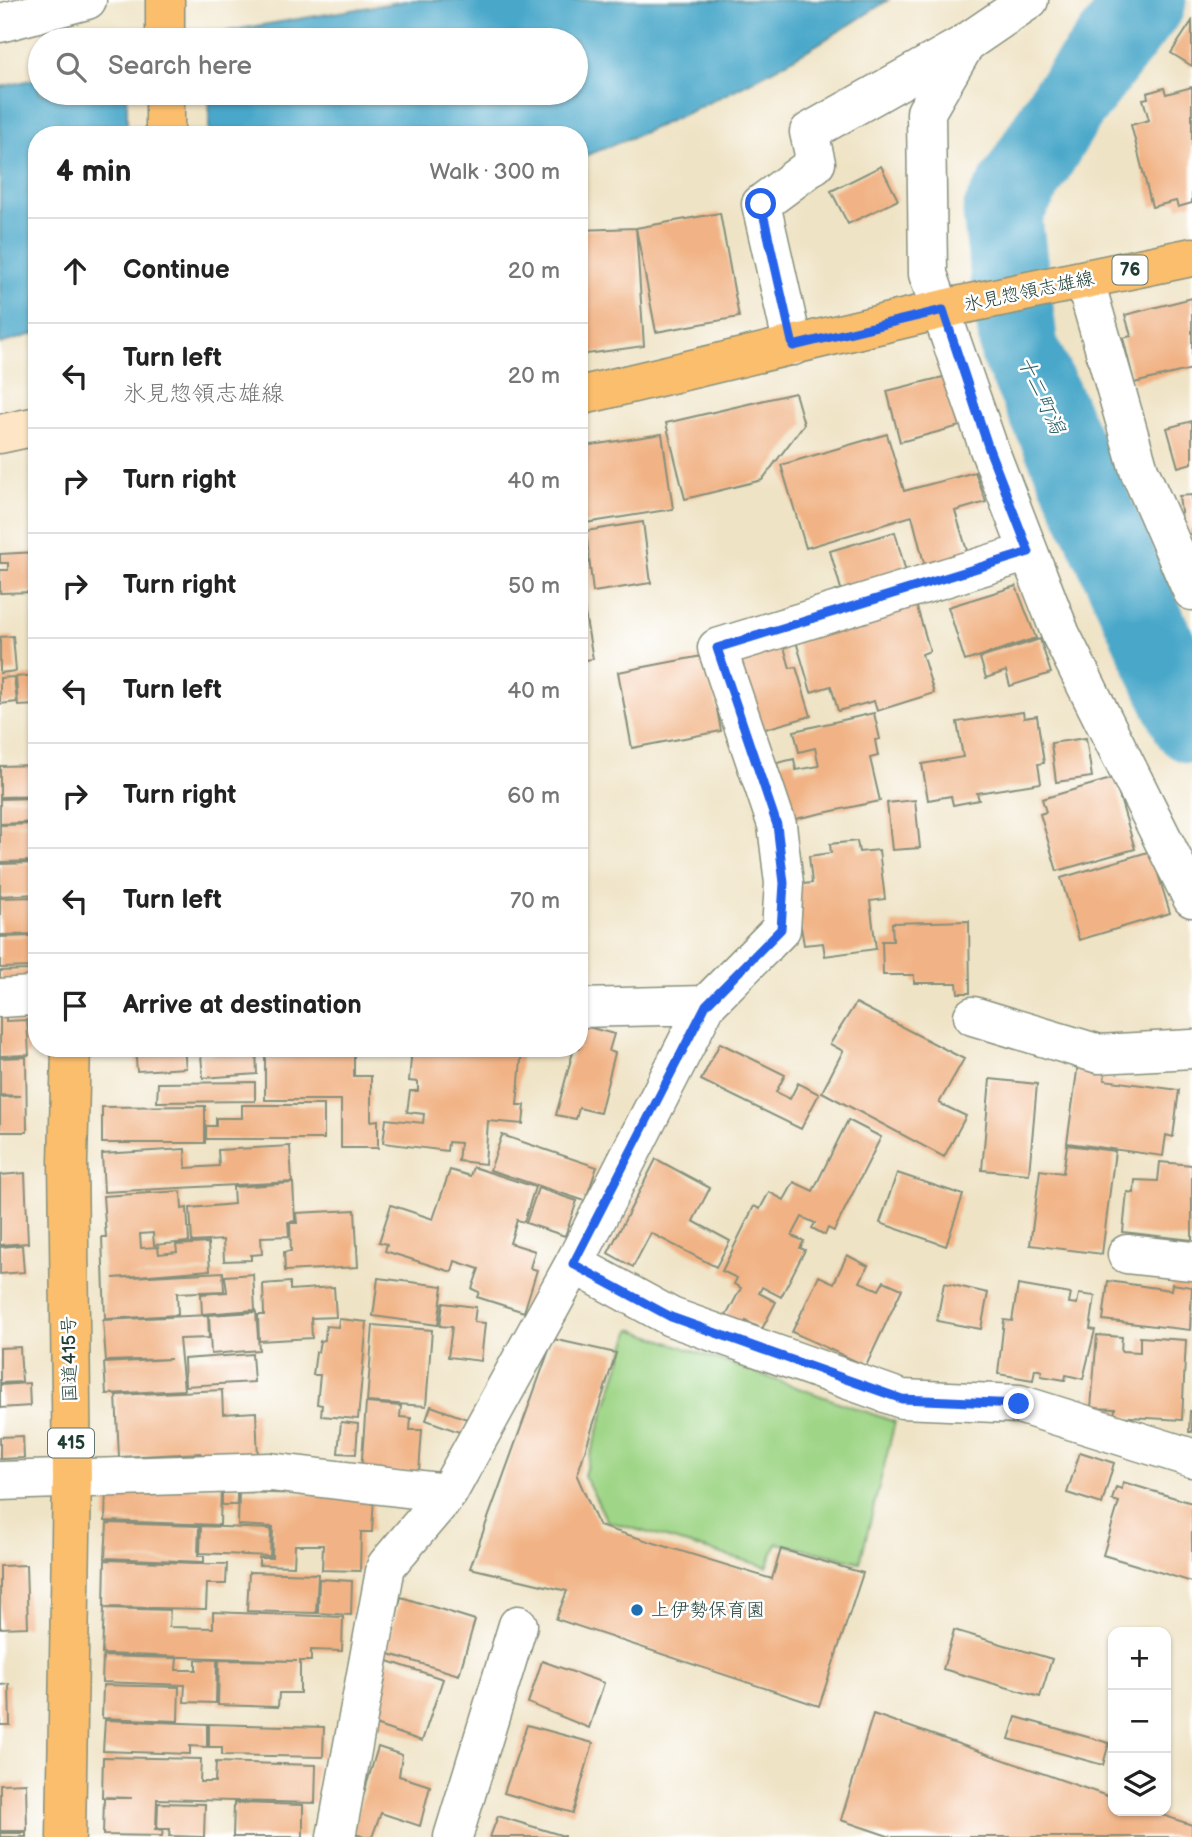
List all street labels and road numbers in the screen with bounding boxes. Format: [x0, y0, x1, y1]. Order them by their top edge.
road number: 76 [1112, 256, 1148, 284]
street label: 氷見惣領志雄線 [962, 267, 1096, 317]
street label: 国道415号 [58, 1315, 82, 1403]
road number: 415 [48, 1428, 94, 1458]

